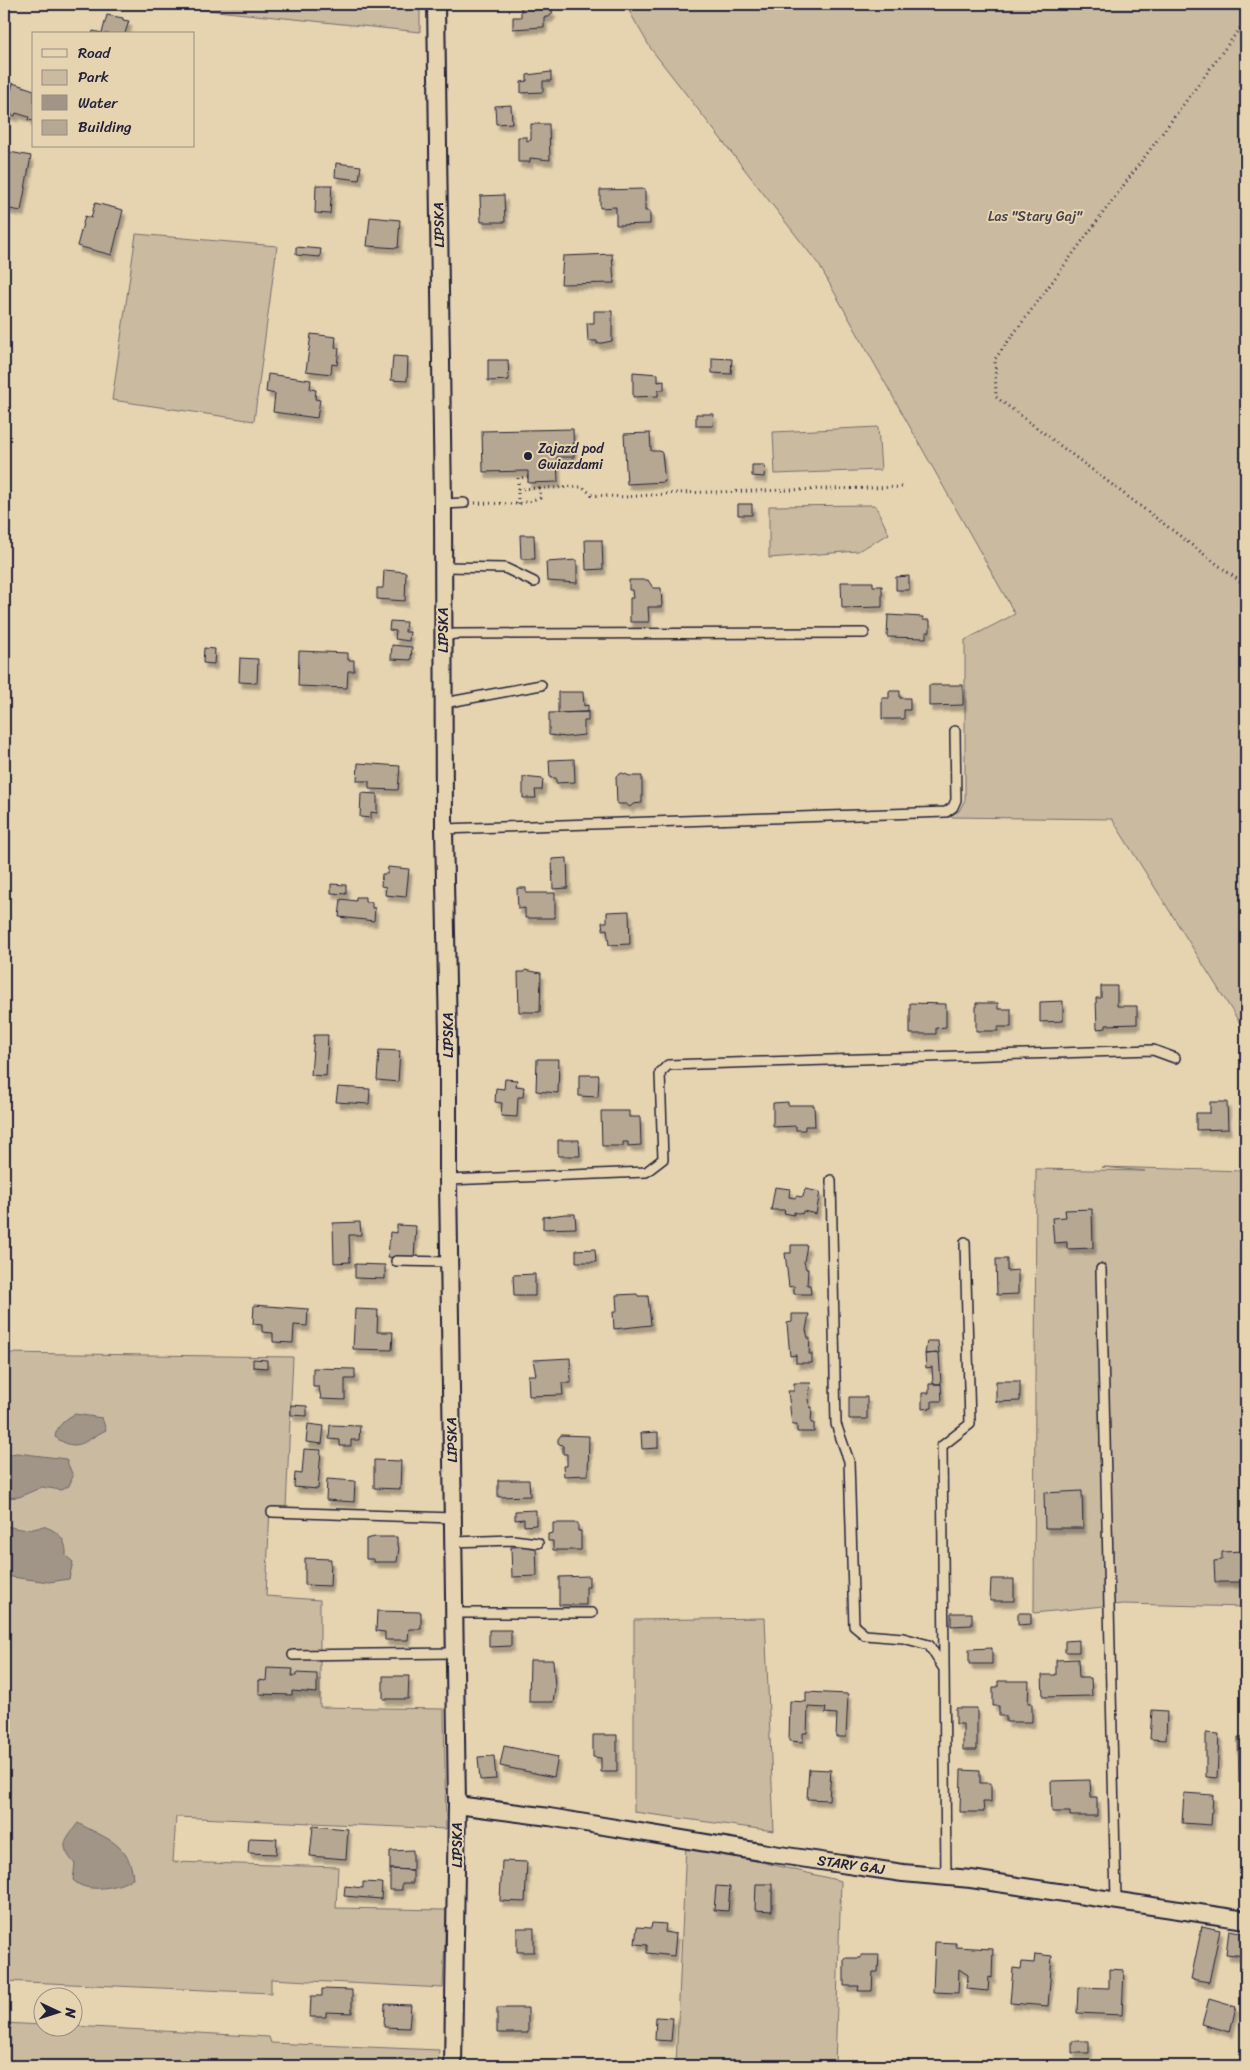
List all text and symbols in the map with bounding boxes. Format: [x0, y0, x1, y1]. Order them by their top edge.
legend [32, 32, 195, 148]
text: Road [78, 40, 111, 66]
text: Park [78, 64, 109, 90]
text: Water [78, 90, 118, 116]
text: Building [78, 114, 132, 140]
street label: LIPSKA [426, 202, 452, 248]
park label: Las "Stary Gaj" [988, 204, 1083, 229]
place label: Zajazd pod Gwiazdami [538, 436, 605, 477]
marker: Zajazd pod Gwiazdami [522, 450, 534, 462]
street label: LIPSKA [431, 607, 456, 653]
street label: LIPSKA [436, 1012, 461, 1058]
street label: LIPSKA [439, 1417, 465, 1463]
street label: LIPSKA [445, 1822, 470, 1868]
street label: STARY GAJ [816, 1848, 887, 1882]
north arrow [32, 1988, 82, 2038]
text: N [58, 2006, 83, 2019]

